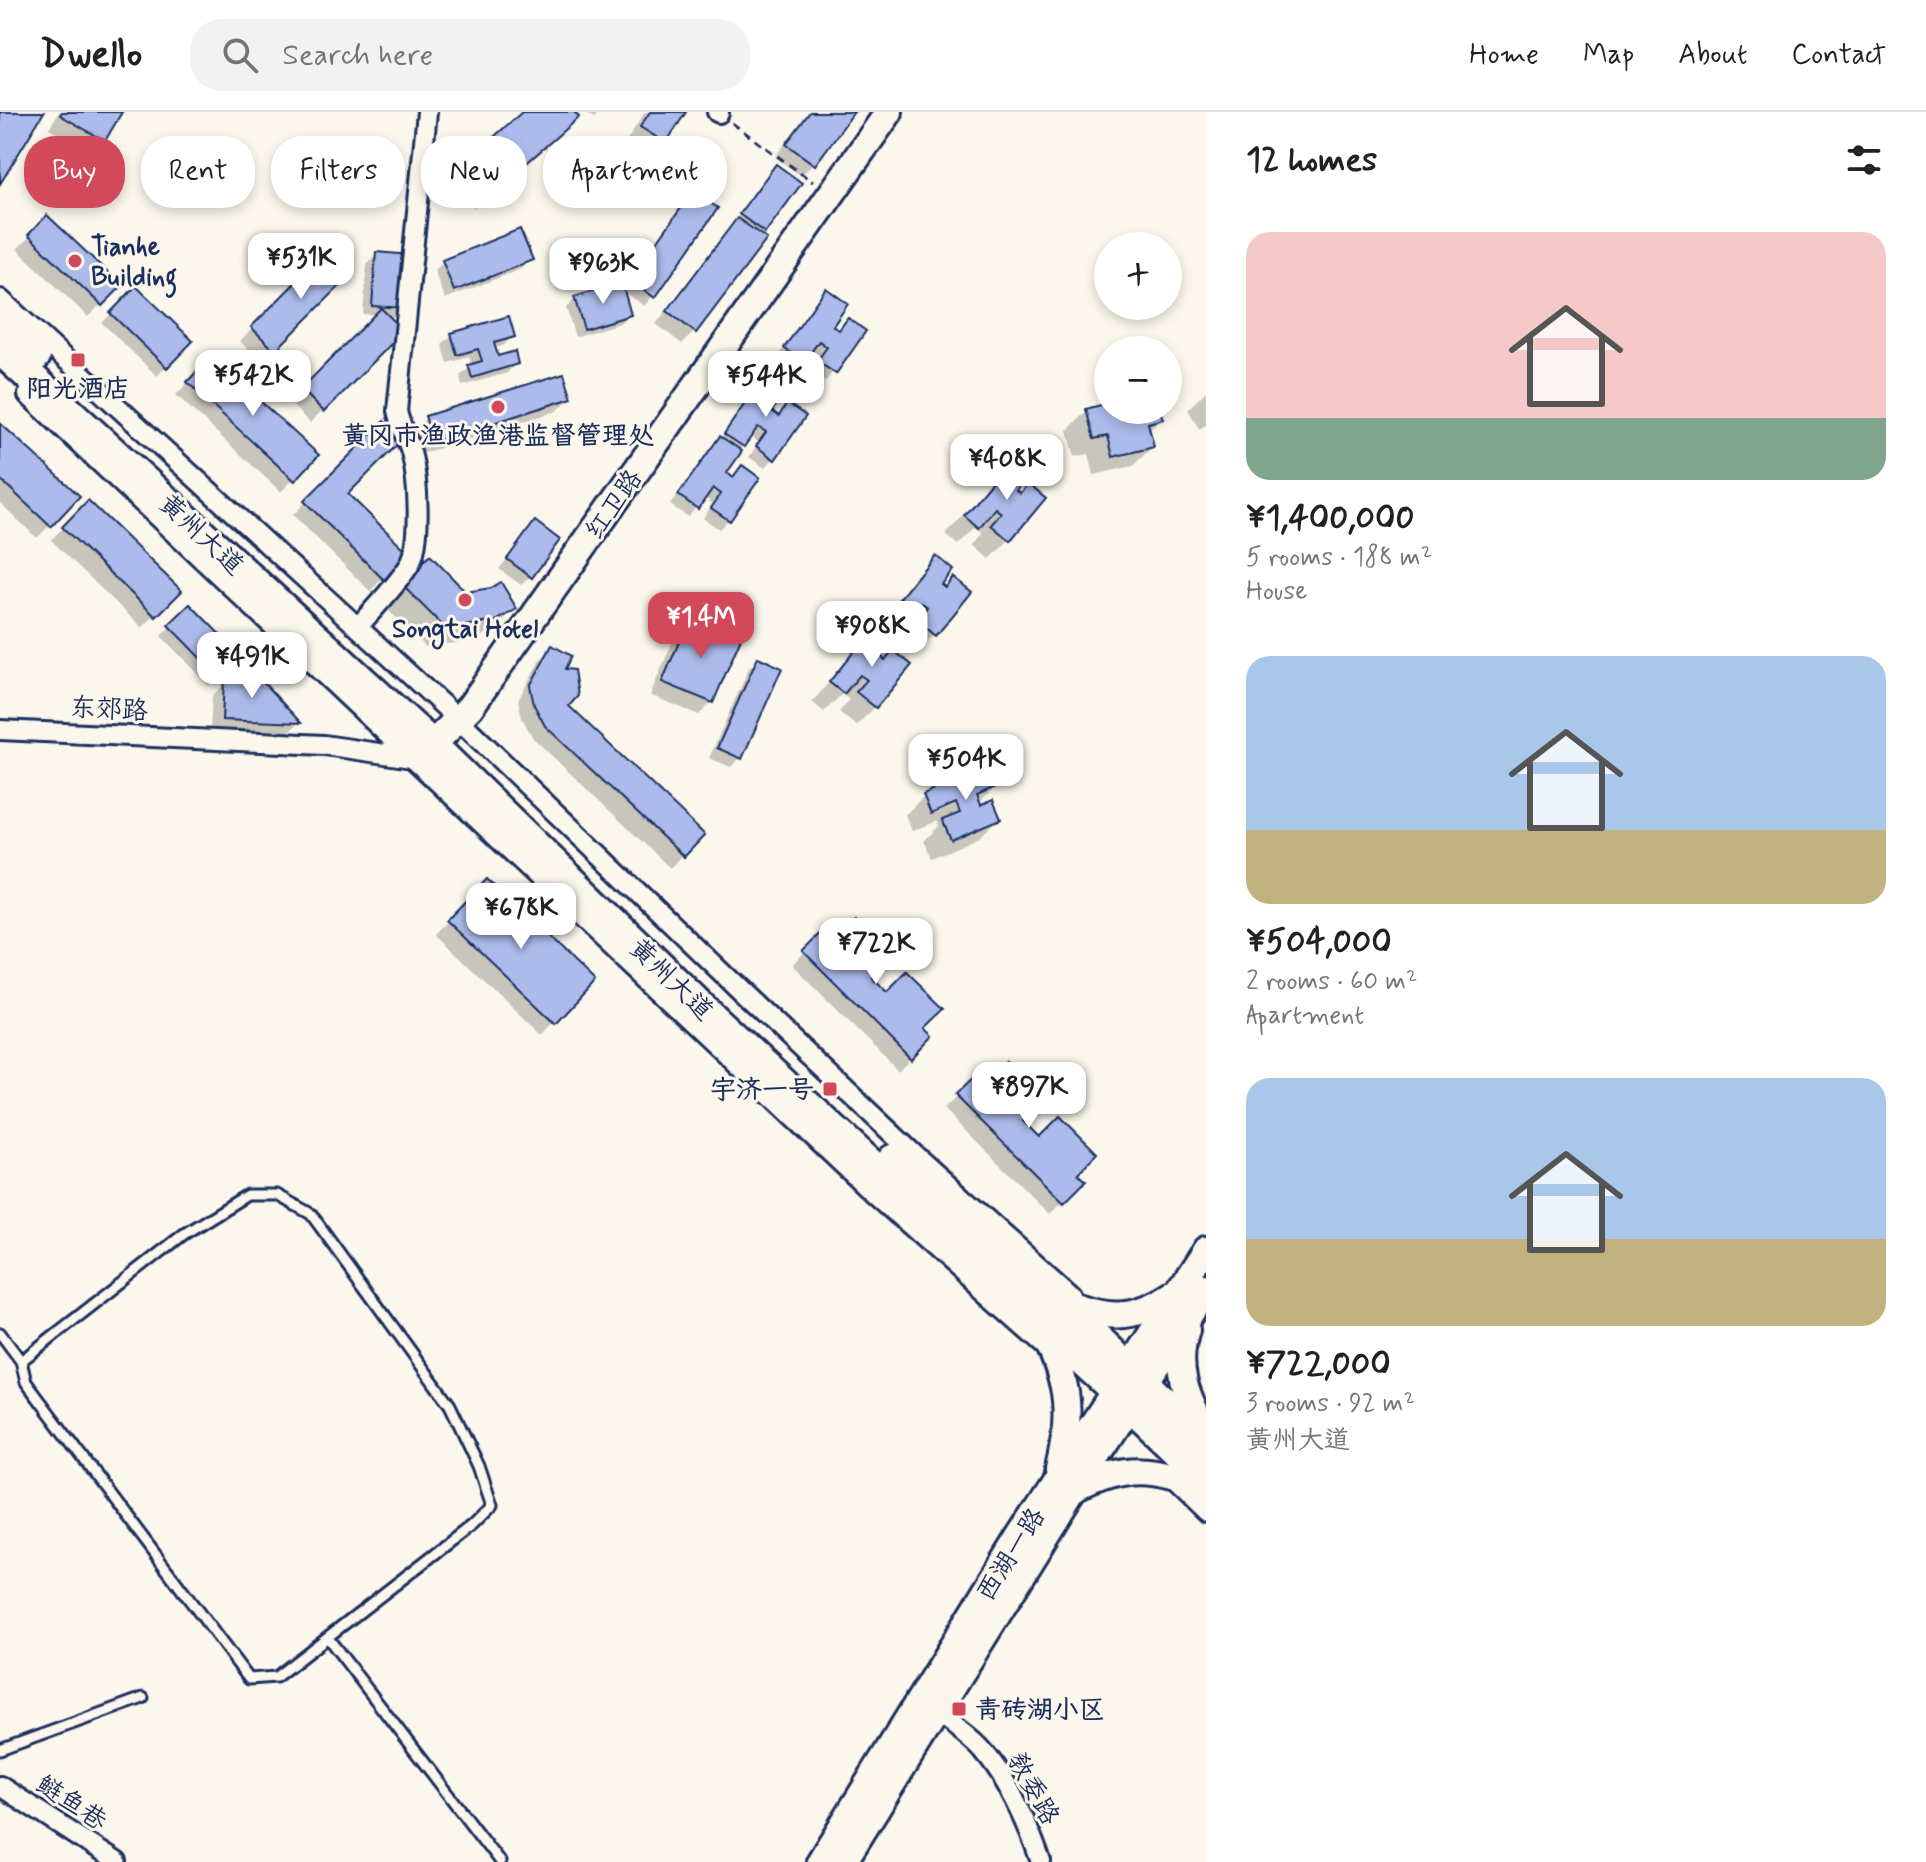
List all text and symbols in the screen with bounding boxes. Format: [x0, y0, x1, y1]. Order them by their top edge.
search box [190, 19, 750, 91]
text: Dwello [40, 31, 142, 80]
icon: search [218, 33, 262, 77]
text: Search here [282, 36, 433, 75]
text: Home [1469, 37, 1539, 74]
text: Map [1583, 37, 1634, 74]
text: About [1678, 37, 1747, 74]
text: Contact [1791, 37, 1886, 74]
chip: Buy [24, 136, 125, 208]
chip: Rent [141, 136, 255, 208]
chip: Filters [271, 136, 405, 208]
chip: New [421, 136, 527, 208]
chip: Apartment [543, 136, 727, 208]
text: 12 homes [1246, 138, 1377, 183]
icon: filters [1842, 138, 1886, 182]
place label: Tianhe Building [91, 231, 177, 298]
map controls [1094, 232, 1182, 424]
button: + [1094, 232, 1182, 320]
pin: ¥531K [245, 233, 357, 301]
pin: ¥963K [547, 238, 659, 306]
text: ¥531K [266, 242, 336, 276]
text: ¥963K [567, 247, 639, 281]
marker: Tianhe Building [66, 252, 84, 270]
icon: home [1494, 284, 1638, 428]
button: − [1094, 336, 1182, 424]
pin: ¥542K [197, 350, 309, 418]
marker: 阳光酒店 [69, 351, 87, 369]
pin: ¥544K [710, 351, 822, 419]
text: ¥542K [213, 359, 293, 393]
text: ¥544K [726, 360, 806, 394]
place label: 阳光酒店 [26, 373, 130, 407]
marker: 黄冈市渔政渔港监督管理处 [489, 398, 507, 416]
place label: 黄冈市渔政渔港监督管理处 [342, 420, 654, 454]
pin: ¥408K [951, 434, 1063, 502]
text: ¥408K [968, 443, 1046, 477]
street label: 红卫路 [578, 463, 651, 547]
street label: 黄州大道 [151, 488, 250, 583]
text: ¥1,400,000 [1246, 496, 1414, 541]
text: 5 rooms · 188 m² [1246, 541, 1432, 575]
text: House [1246, 575, 1307, 609]
marker: Songtai Hotel [456, 591, 474, 609]
pin: ¥1.4M [645, 592, 757, 660]
text: ¥1.4M [666, 601, 736, 635]
pin: ¥908K [816, 601, 928, 669]
text: ¥908K [834, 610, 910, 644]
place label: Songtai Hotel [392, 613, 538, 650]
pin: ¥491K [196, 632, 308, 700]
text: ¥491K [215, 641, 289, 675]
street label: 东郊路 [69, 691, 149, 729]
icon: home [1494, 708, 1638, 852]
pin: ¥504K [910, 734, 1022, 802]
text: ¥504K [926, 743, 1006, 777]
pin: ¥678K [465, 883, 577, 951]
text: ¥678K [484, 892, 558, 926]
pin: ¥722K [820, 918, 932, 986]
text: ¥504,000 [1246, 920, 1392, 965]
text: ¥722K [837, 927, 915, 961]
street label: 黄州大道 [621, 932, 720, 1029]
text: 2 rooms · 60 m² [1246, 965, 1417, 999]
text: Apartment [1246, 999, 1364, 1033]
pin: ¥897K [973, 1062, 1085, 1130]
text: ¥897K [990, 1071, 1068, 1105]
place label: 宇济一号 [710, 1074, 814, 1108]
marker: 宇济一号 [821, 1080, 839, 1098]
icon: home [1494, 1130, 1638, 1274]
text: ¥722,000 [1246, 1342, 1391, 1387]
text: 3 rooms · 92 m² [1246, 1387, 1415, 1421]
text: 黄州大道 [1246, 1424, 1350, 1458]
street label: 西湖一路 [970, 1502, 1054, 1608]
place label: 青砖湖小区 [975, 1694, 1105, 1728]
marker: 青砖湖小区 [950, 1700, 968, 1718]
street label: 教委路 [998, 1747, 1066, 1831]
street label: 鲢鱼巷 [29, 1768, 113, 1839]

